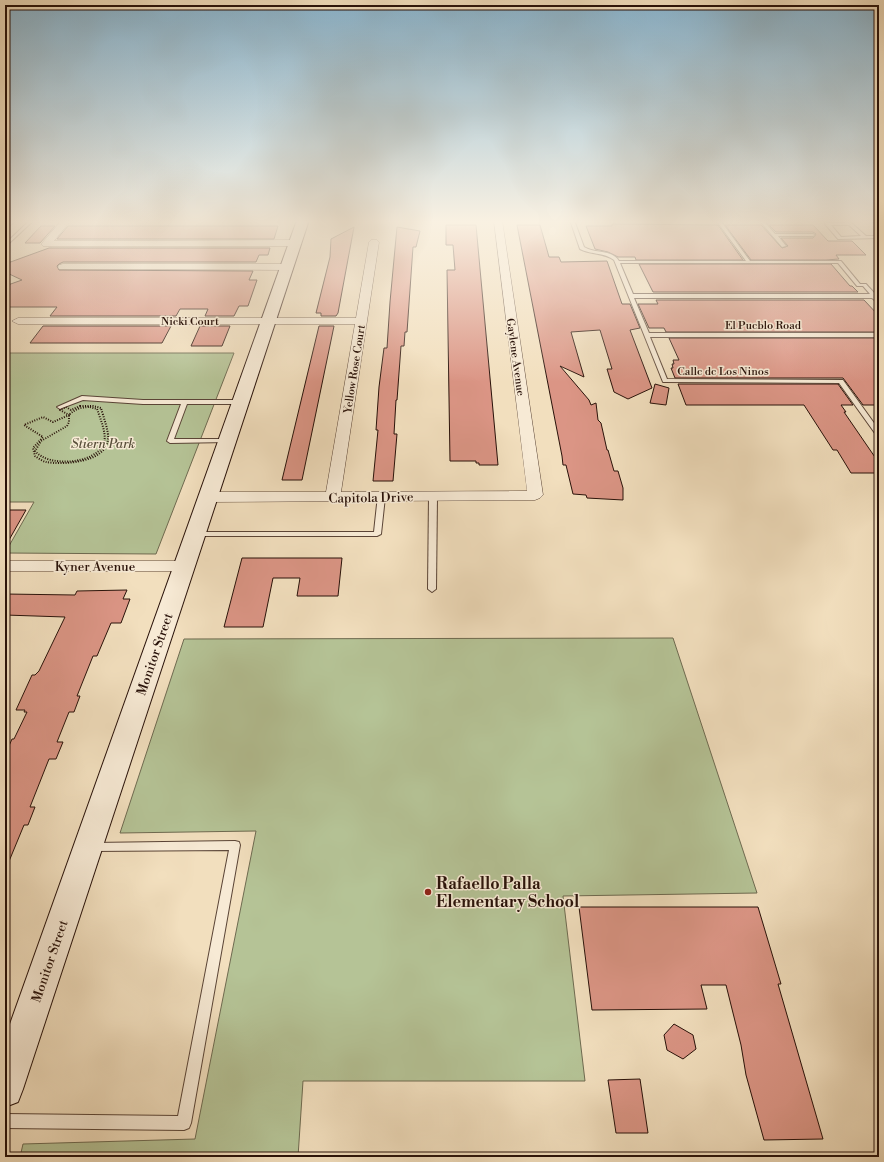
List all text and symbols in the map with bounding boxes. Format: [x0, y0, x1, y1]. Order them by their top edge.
street label: Nicki Court [161, 315, 219, 329]
street label: Gaylene Avenue [503, 317, 527, 397]
street label: El Pueblo Road [725, 319, 802, 333]
street label: Yellow Rose Court [341, 324, 369, 415]
street label: Calle de Los Ninos [677, 365, 769, 379]
park label: Stiern Park [71, 436, 135, 452]
street label: Capitola Drive [328, 489, 414, 507]
street label: Kyner Avenue [55, 559, 136, 575]
street label: Monitor Street [133, 611, 177, 698]
place label: Rafaello Palla Elementary School [436, 874, 580, 912]
marker: Rafaello Palla Elementary School [423, 887, 433, 897]
street label: Monitor Street [28, 918, 72, 1005]

